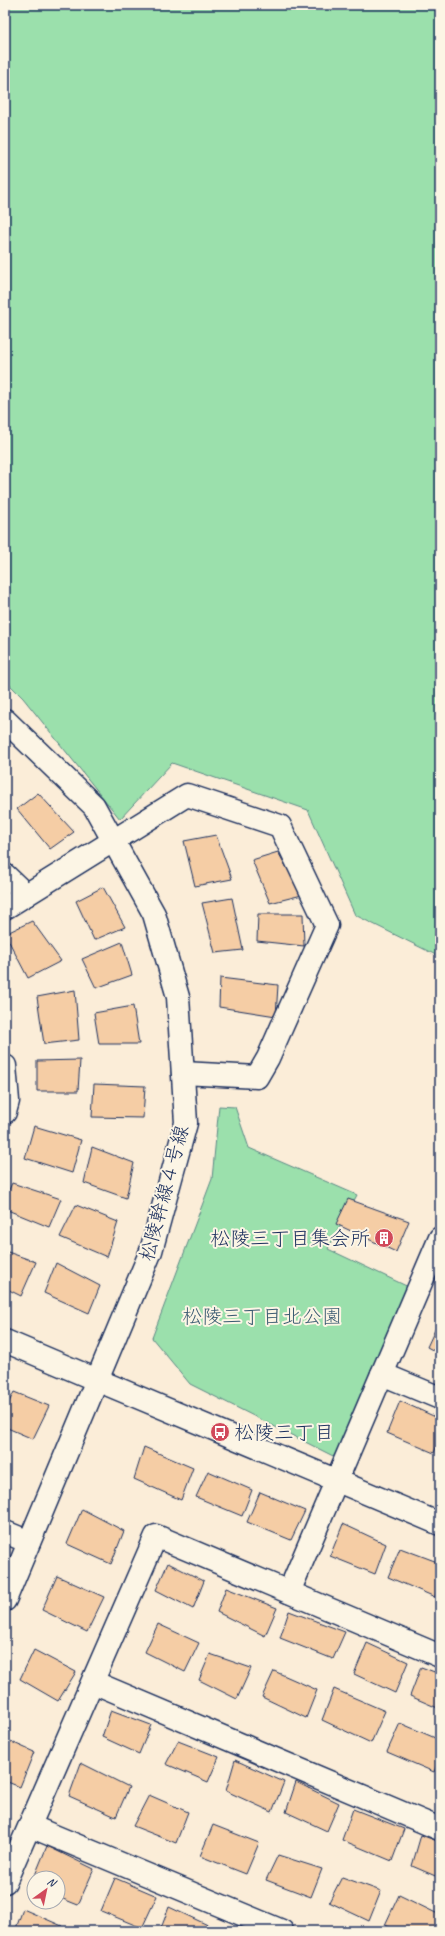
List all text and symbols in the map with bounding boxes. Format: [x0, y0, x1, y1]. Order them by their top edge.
street label: 松陵幹線４号線 [134, 1122, 194, 1264]
place label: 松陵三丁目集会所 [210, 1226, 370, 1251]
building icon: 松陵三丁目集会所 [373, 1227, 395, 1249]
park label: 松陵三丁目北公園 [182, 1304, 342, 1329]
place label: 松陵三丁目 [234, 1420, 334, 1445]
bus stop icon: 松陵三丁目 [209, 1421, 231, 1443]
north arrow [26, 1870, 66, 1910]
text: N [45, 1874, 60, 1891]

